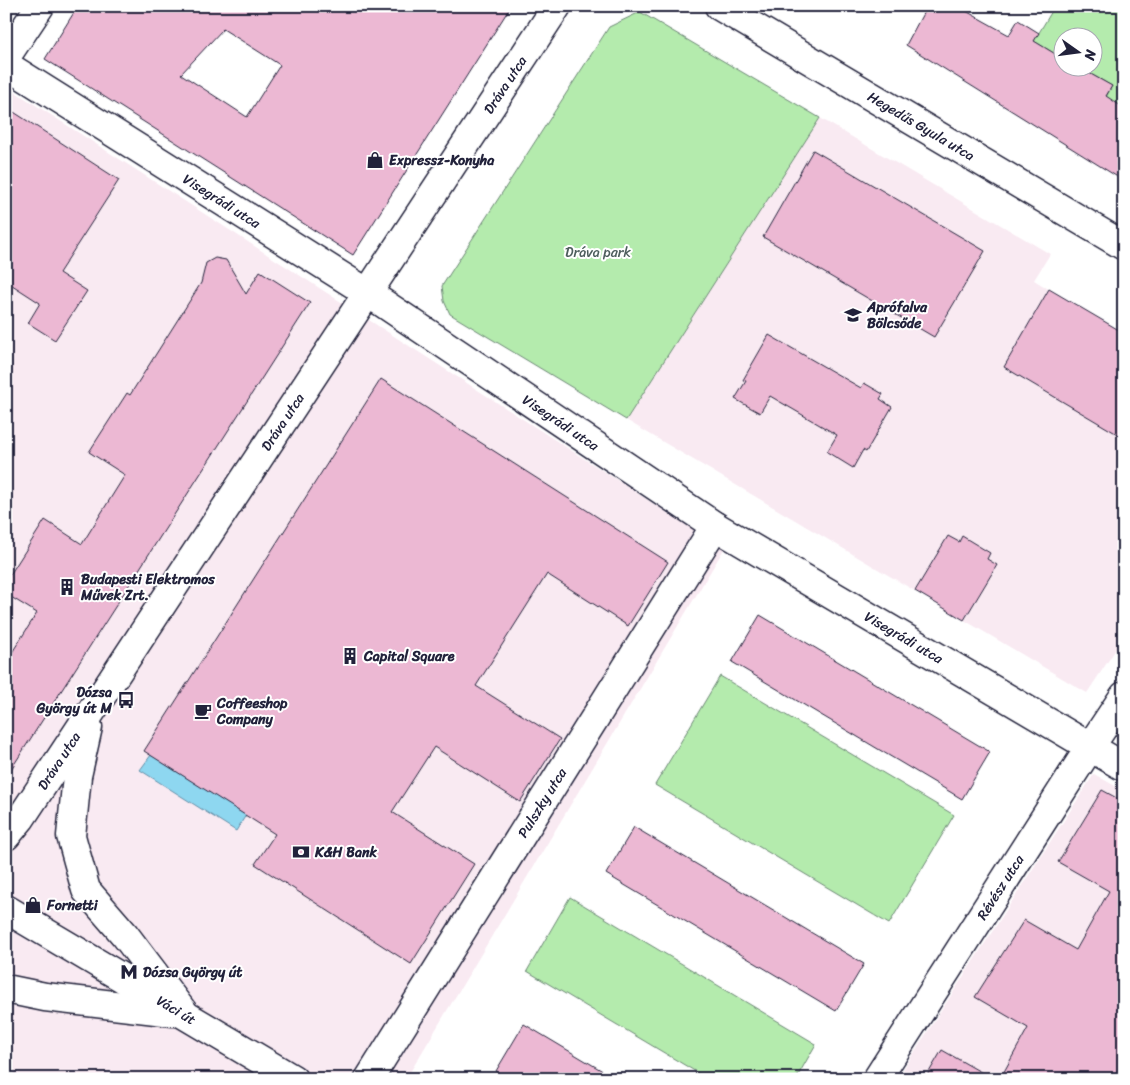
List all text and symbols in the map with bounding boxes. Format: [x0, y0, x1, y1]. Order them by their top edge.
north arrow [1052, 28, 1102, 78]
text: N [1077, 46, 1104, 63]
street label: Dráva utca [477, 51, 533, 119]
street label: Hegedűs Gyula utca [863, 84, 980, 167]
place label: Expressz-Konyha [389, 148, 495, 173]
shop icon: Expressz-Konyha [365, 150, 385, 170]
street label: Visegrádi utca [178, 167, 267, 236]
park label: Dráva park [565, 240, 632, 265]
place label: Aprófalva Bölcsőde [866, 295, 928, 336]
school or university icon: Aprófalva Bölcsőde [843, 305, 863, 325]
street label: Visegrádi utca [517, 387, 605, 458]
street label: Dráva utca [254, 388, 311, 456]
place label: Budapesti Elektromos Művek Zrt. [80, 567, 215, 608]
building icon: Budapesti Elektromos Művek Zrt. [57, 577, 77, 597]
street label: Visegrádi utca [859, 604, 949, 671]
place label: Capital Square [363, 644, 455, 669]
building icon: Capital Square [340, 646, 360, 666]
place label: Dózsa György út M [35, 680, 113, 721]
bus stop icon: Dózsa György út M [116, 690, 136, 710]
place label: Coffeeshop Company [216, 691, 288, 732]
cafe icon: Coffeeshop Company [193, 701, 213, 721]
street label: Dráva utca [30, 727, 87, 795]
street label: Pulszky utca [510, 762, 574, 843]
place label: K&H Bank [314, 840, 377, 865]
bank icon: K&H Bank [291, 842, 311, 862]
street label: Révész utca [970, 848, 1031, 925]
place label: Fornetti [46, 893, 99, 918]
shop icon: Fornetti [23, 895, 43, 915]
place label: Dózsa György út [143, 960, 243, 985]
metro station icon: Dózsa György út [119, 962, 139, 982]
street label: Váci út [152, 988, 201, 1032]

